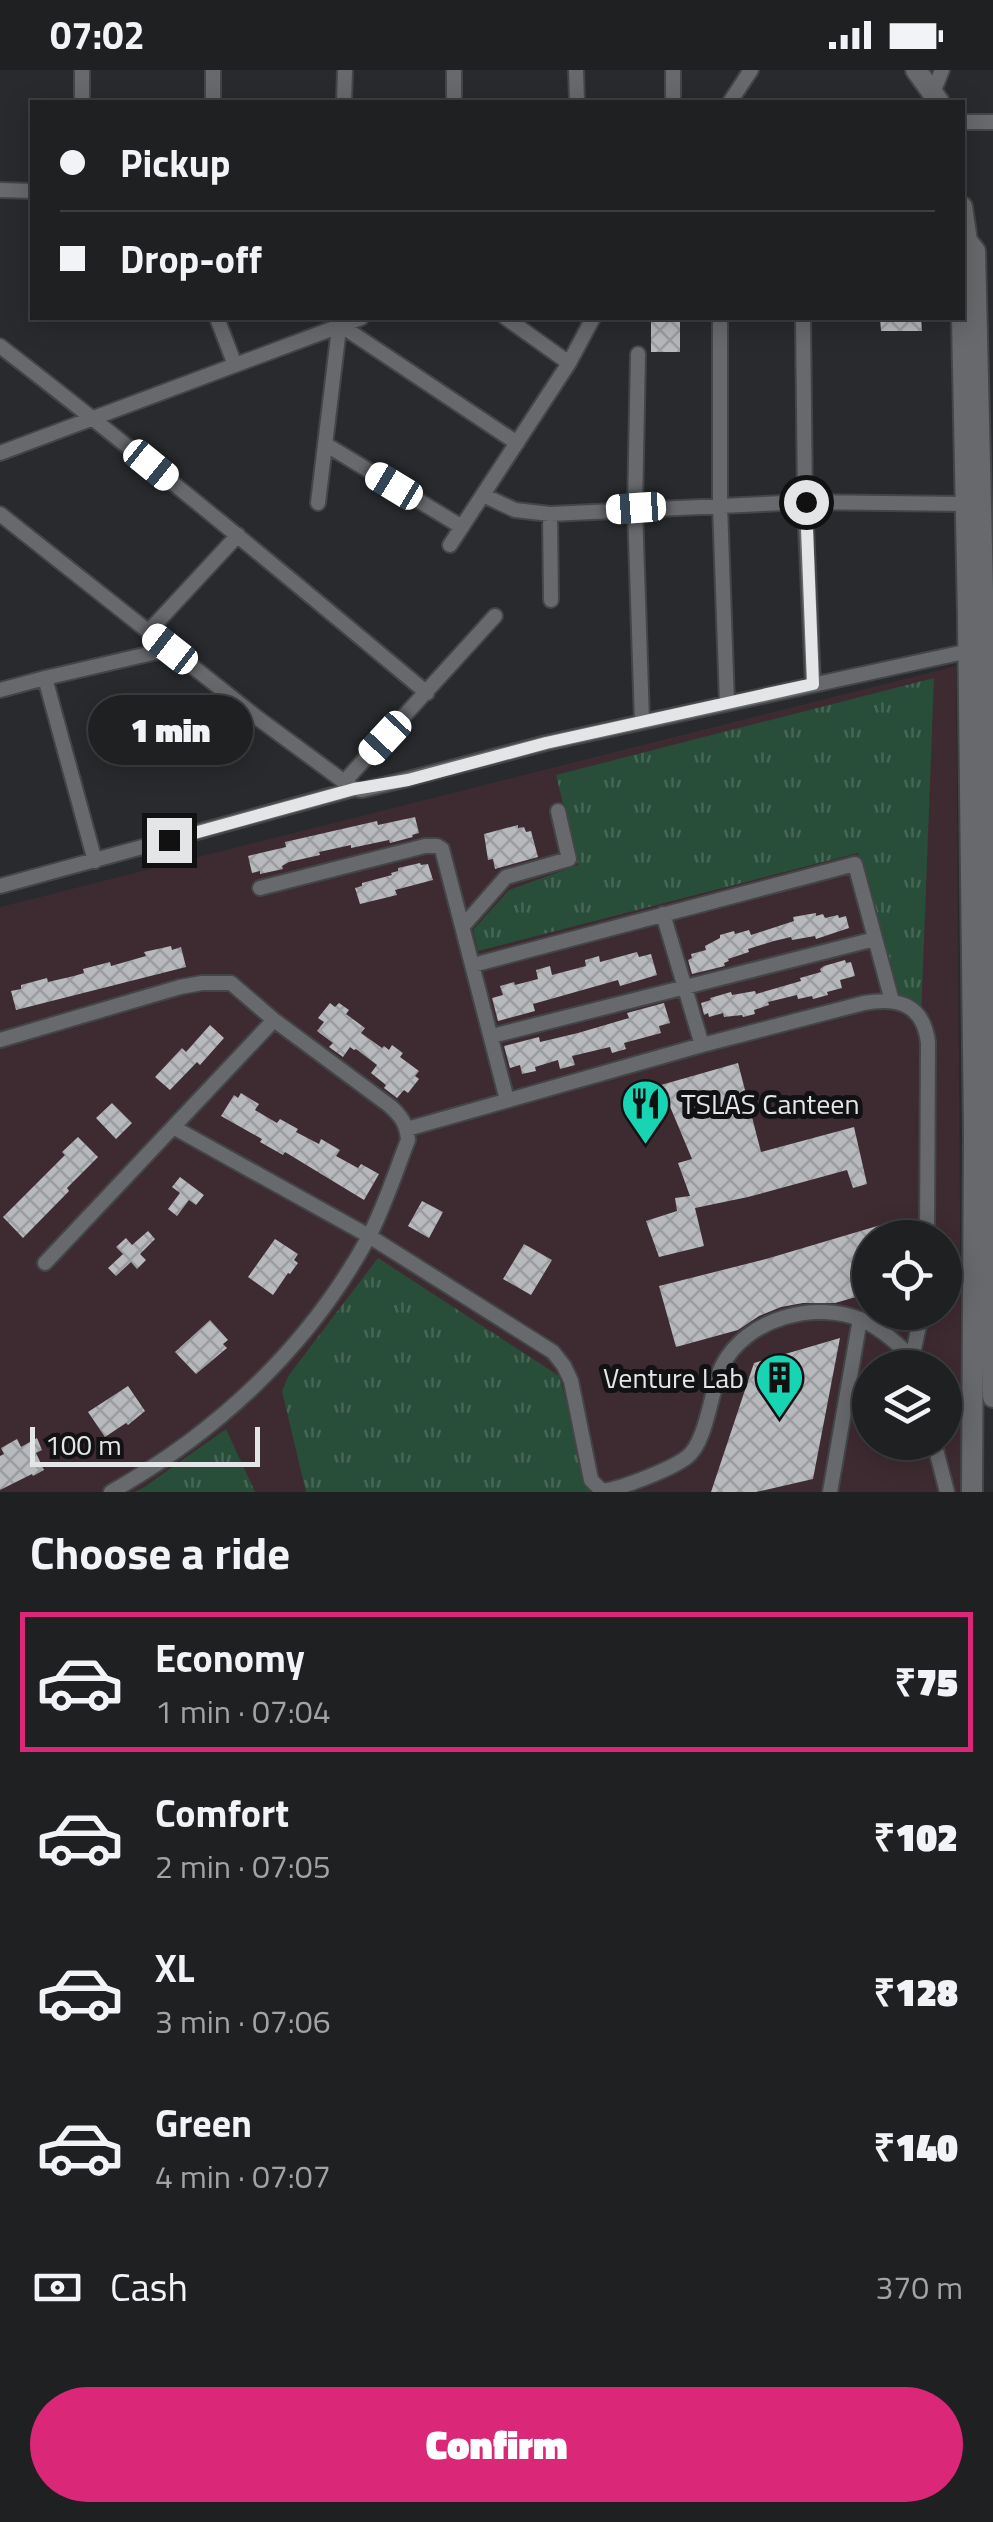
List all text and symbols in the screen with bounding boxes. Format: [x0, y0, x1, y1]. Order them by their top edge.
text: 07:02 [50, 6, 145, 64]
text: Pickup [120, 134, 230, 192]
text: Drop-off [120, 230, 262, 288]
car [118, 434, 184, 496]
car [361, 458, 427, 514]
route start [784, 480, 829, 525]
car [605, 491, 667, 525]
car [137, 619, 203, 679]
callout: 1 min [86, 695, 252, 765]
text: 1 min [131, 706, 210, 754]
car [354, 706, 416, 770]
route end [147, 818, 192, 863]
restaurant icon: TSLAS Canteen [620, 1078, 672, 1146]
place label: TSLAS Canteen [681, 1082, 860, 1125]
map controls [852, 1220, 962, 1460]
button: locate [852, 1220, 962, 1330]
button: layers [852, 1350, 962, 1460]
building icon: Venture Lab [753, 1352, 805, 1420]
place label: Venture Lab [603, 1356, 744, 1399]
scale bar [30, 1422, 260, 1466]
text: 100 m [45, 1423, 122, 1466]
text: Choose a ride [30, 1518, 290, 1586]
text: Economy [155, 1629, 305, 1687]
icon: car [35, 1637, 125, 1727]
text: ₹75 [894, 1653, 958, 1711]
text: 1 min · 07:04 [155, 1687, 331, 1735]
text: Comfort [155, 1784, 289, 1842]
icon: car [35, 1792, 125, 1882]
text: ₹102 [874, 1808, 958, 1866]
text: 2 min · 07:05 [155, 1842, 331, 1890]
text: XL [155, 1939, 195, 1997]
icon: car [35, 1947, 125, 2037]
text: ₹128 [874, 1963, 958, 2021]
text: 3 min · 07:06 [155, 1997, 331, 2045]
text: Green [155, 2094, 252, 2152]
icon: car [35, 2102, 125, 2192]
text: ₹140 [874, 2118, 958, 2176]
text: 4 min · 07:07 [155, 2152, 331, 2200]
text: Cash [110, 2258, 188, 2316]
icon: cash [30, 2260, 85, 2315]
text: 370 m [875, 2263, 963, 2311]
button: Confirm [30, 2387, 963, 2502]

